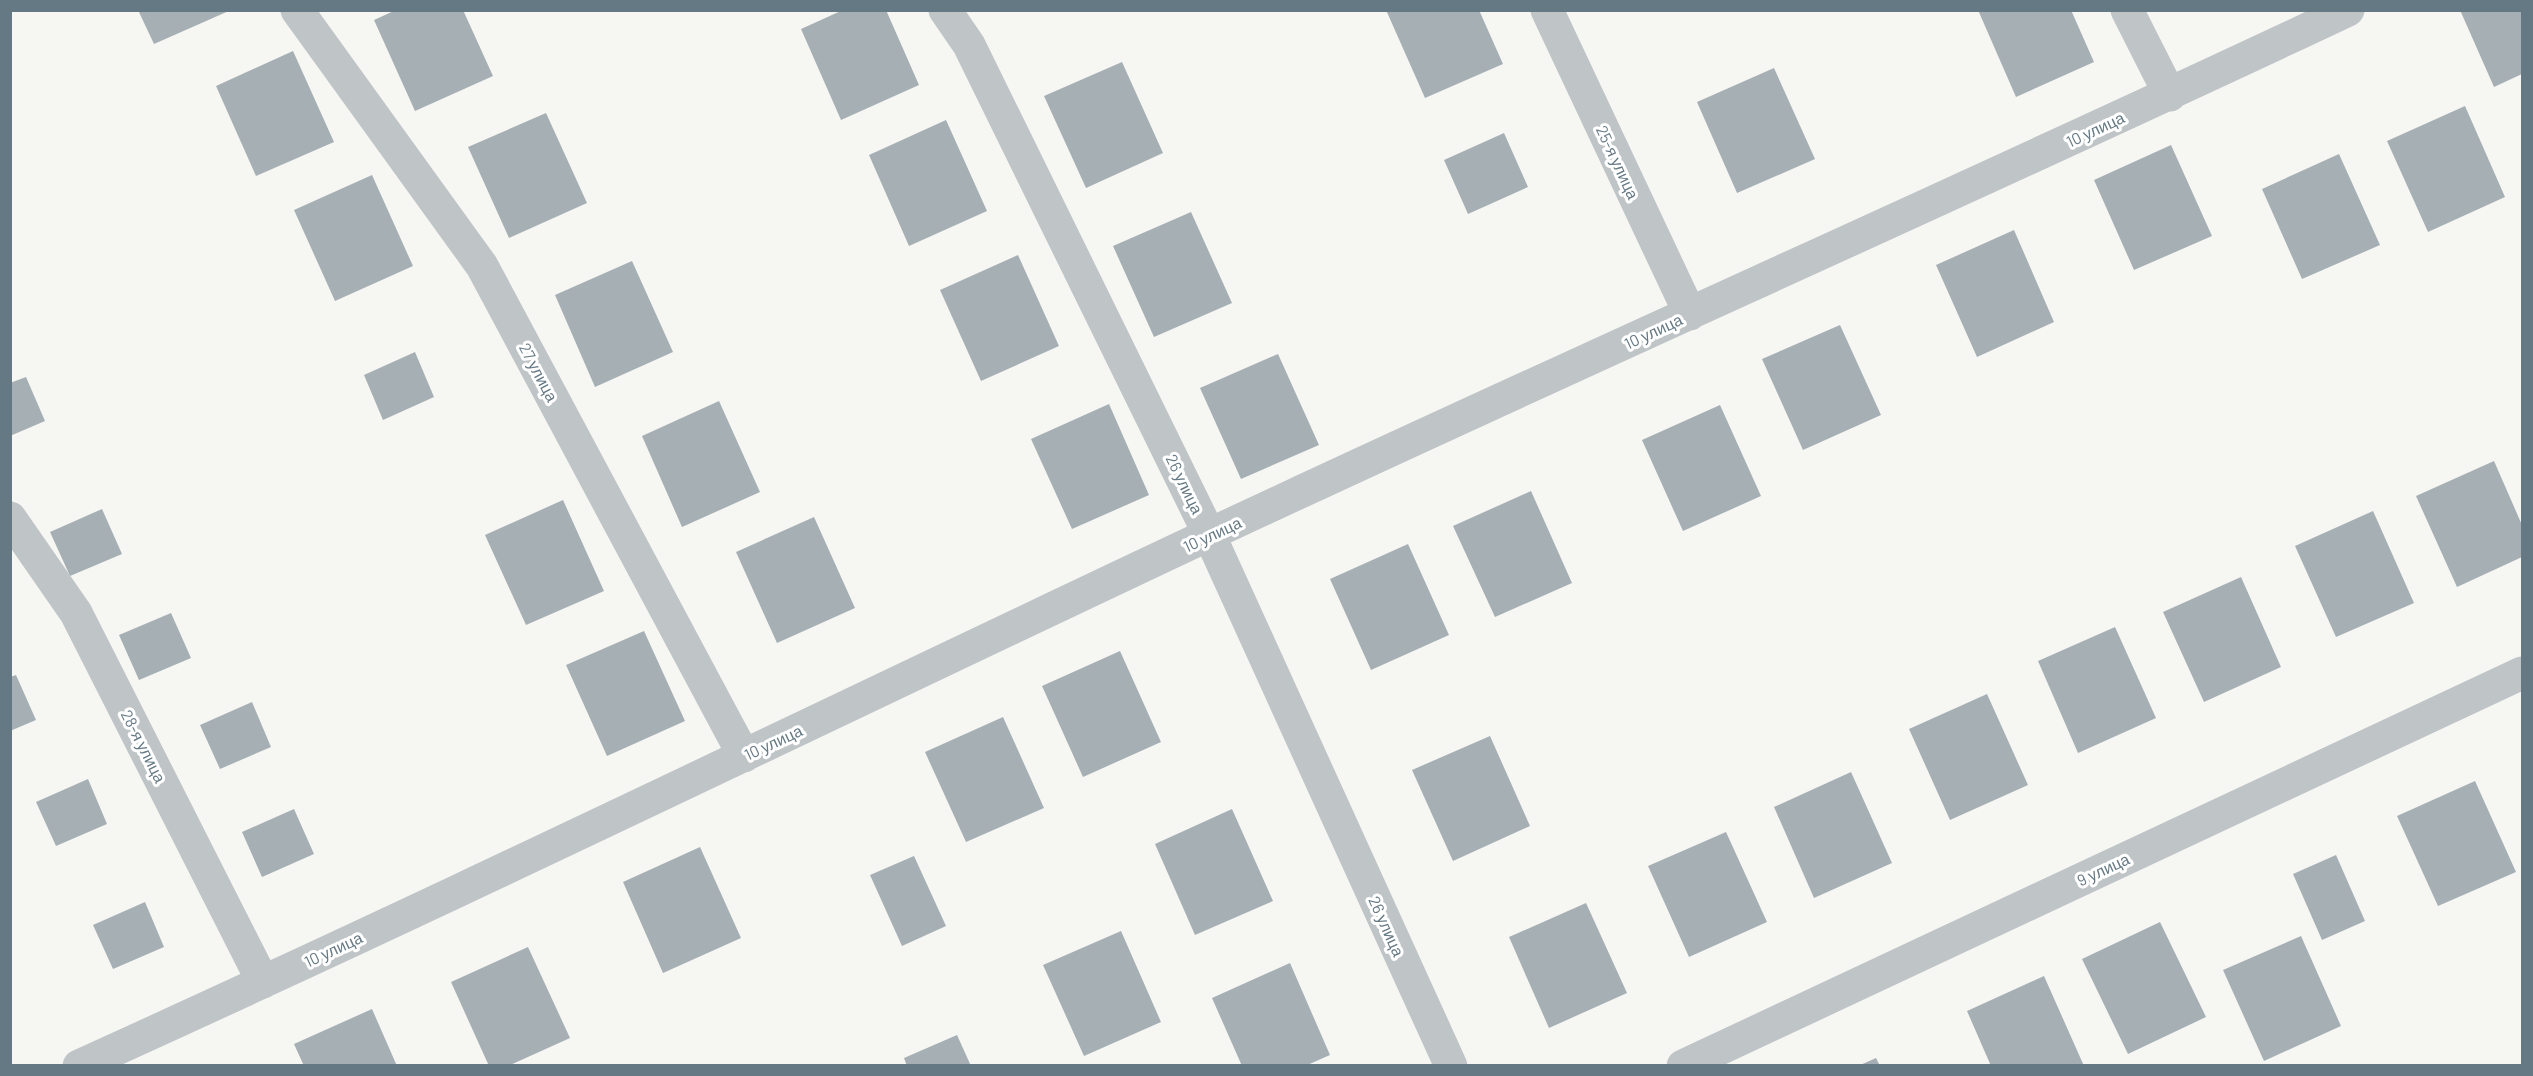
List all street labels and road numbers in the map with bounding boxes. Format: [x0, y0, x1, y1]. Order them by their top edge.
street label: 10 улица [2063, 107, 2127, 151]
street label: 25-я улица [1593, 122, 1643, 202]
street label: 10 улица [1621, 309, 1685, 353]
street label: 27 улица [516, 340, 562, 405]
street label: 26 улица [1162, 451, 1208, 517]
street label: 10 улица [1180, 512, 1244, 556]
street label: 28-я улица [118, 706, 170, 786]
street label: 10 улица [741, 720, 805, 764]
street label: 9 улица [2074, 849, 2132, 889]
street label: 26 улица [1365, 893, 1409, 959]
street label: 10 улица [301, 927, 365, 971]

